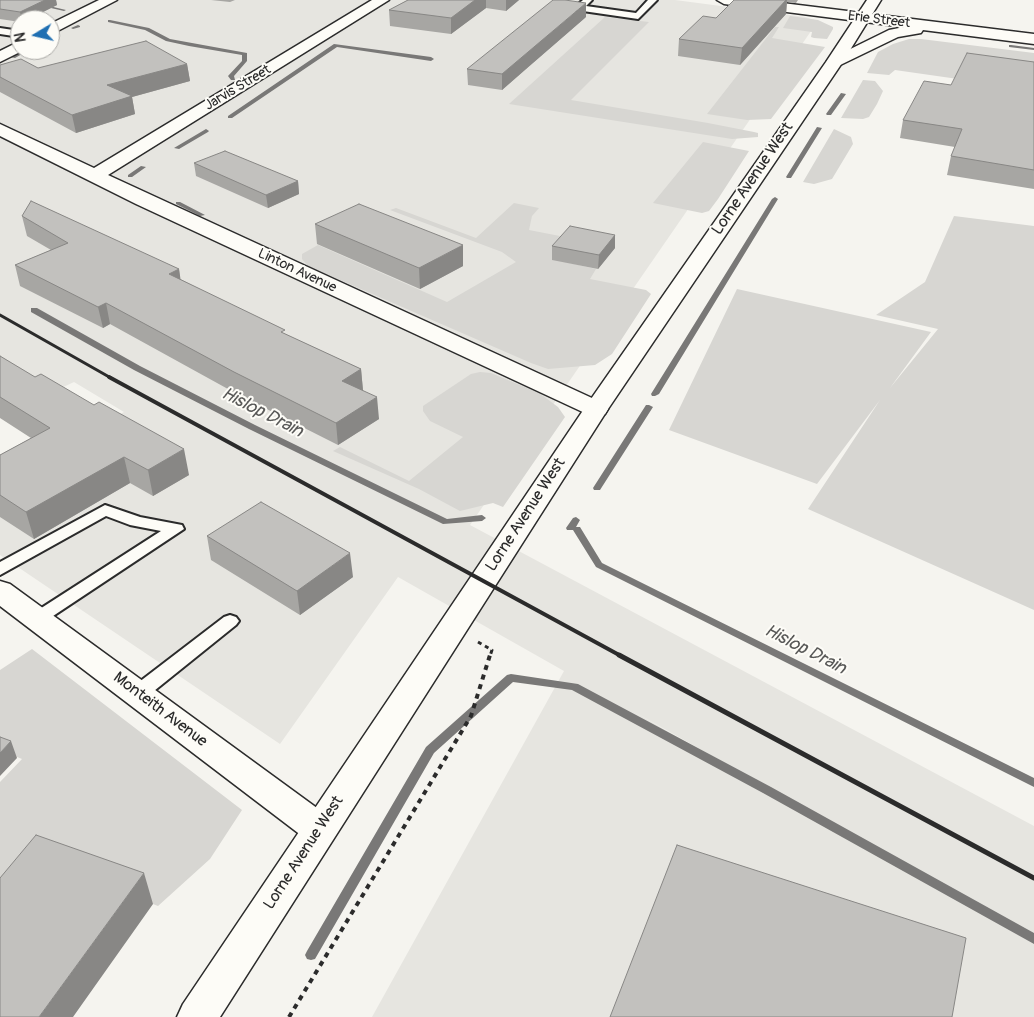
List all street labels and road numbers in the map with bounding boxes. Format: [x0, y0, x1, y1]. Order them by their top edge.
street label: Erie Street [847, 8, 911, 32]
street label: Jarvis Street [202, 62, 274, 114]
street label: Lorne Avenue West [708, 119, 798, 239]
street label: Linton Avenue [255, 245, 339, 297]
street label: Lorne Avenue West [482, 455, 570, 575]
street label: Monteith Avenue [109, 668, 211, 752]
street label: Lorne Avenue West [260, 793, 348, 913]

